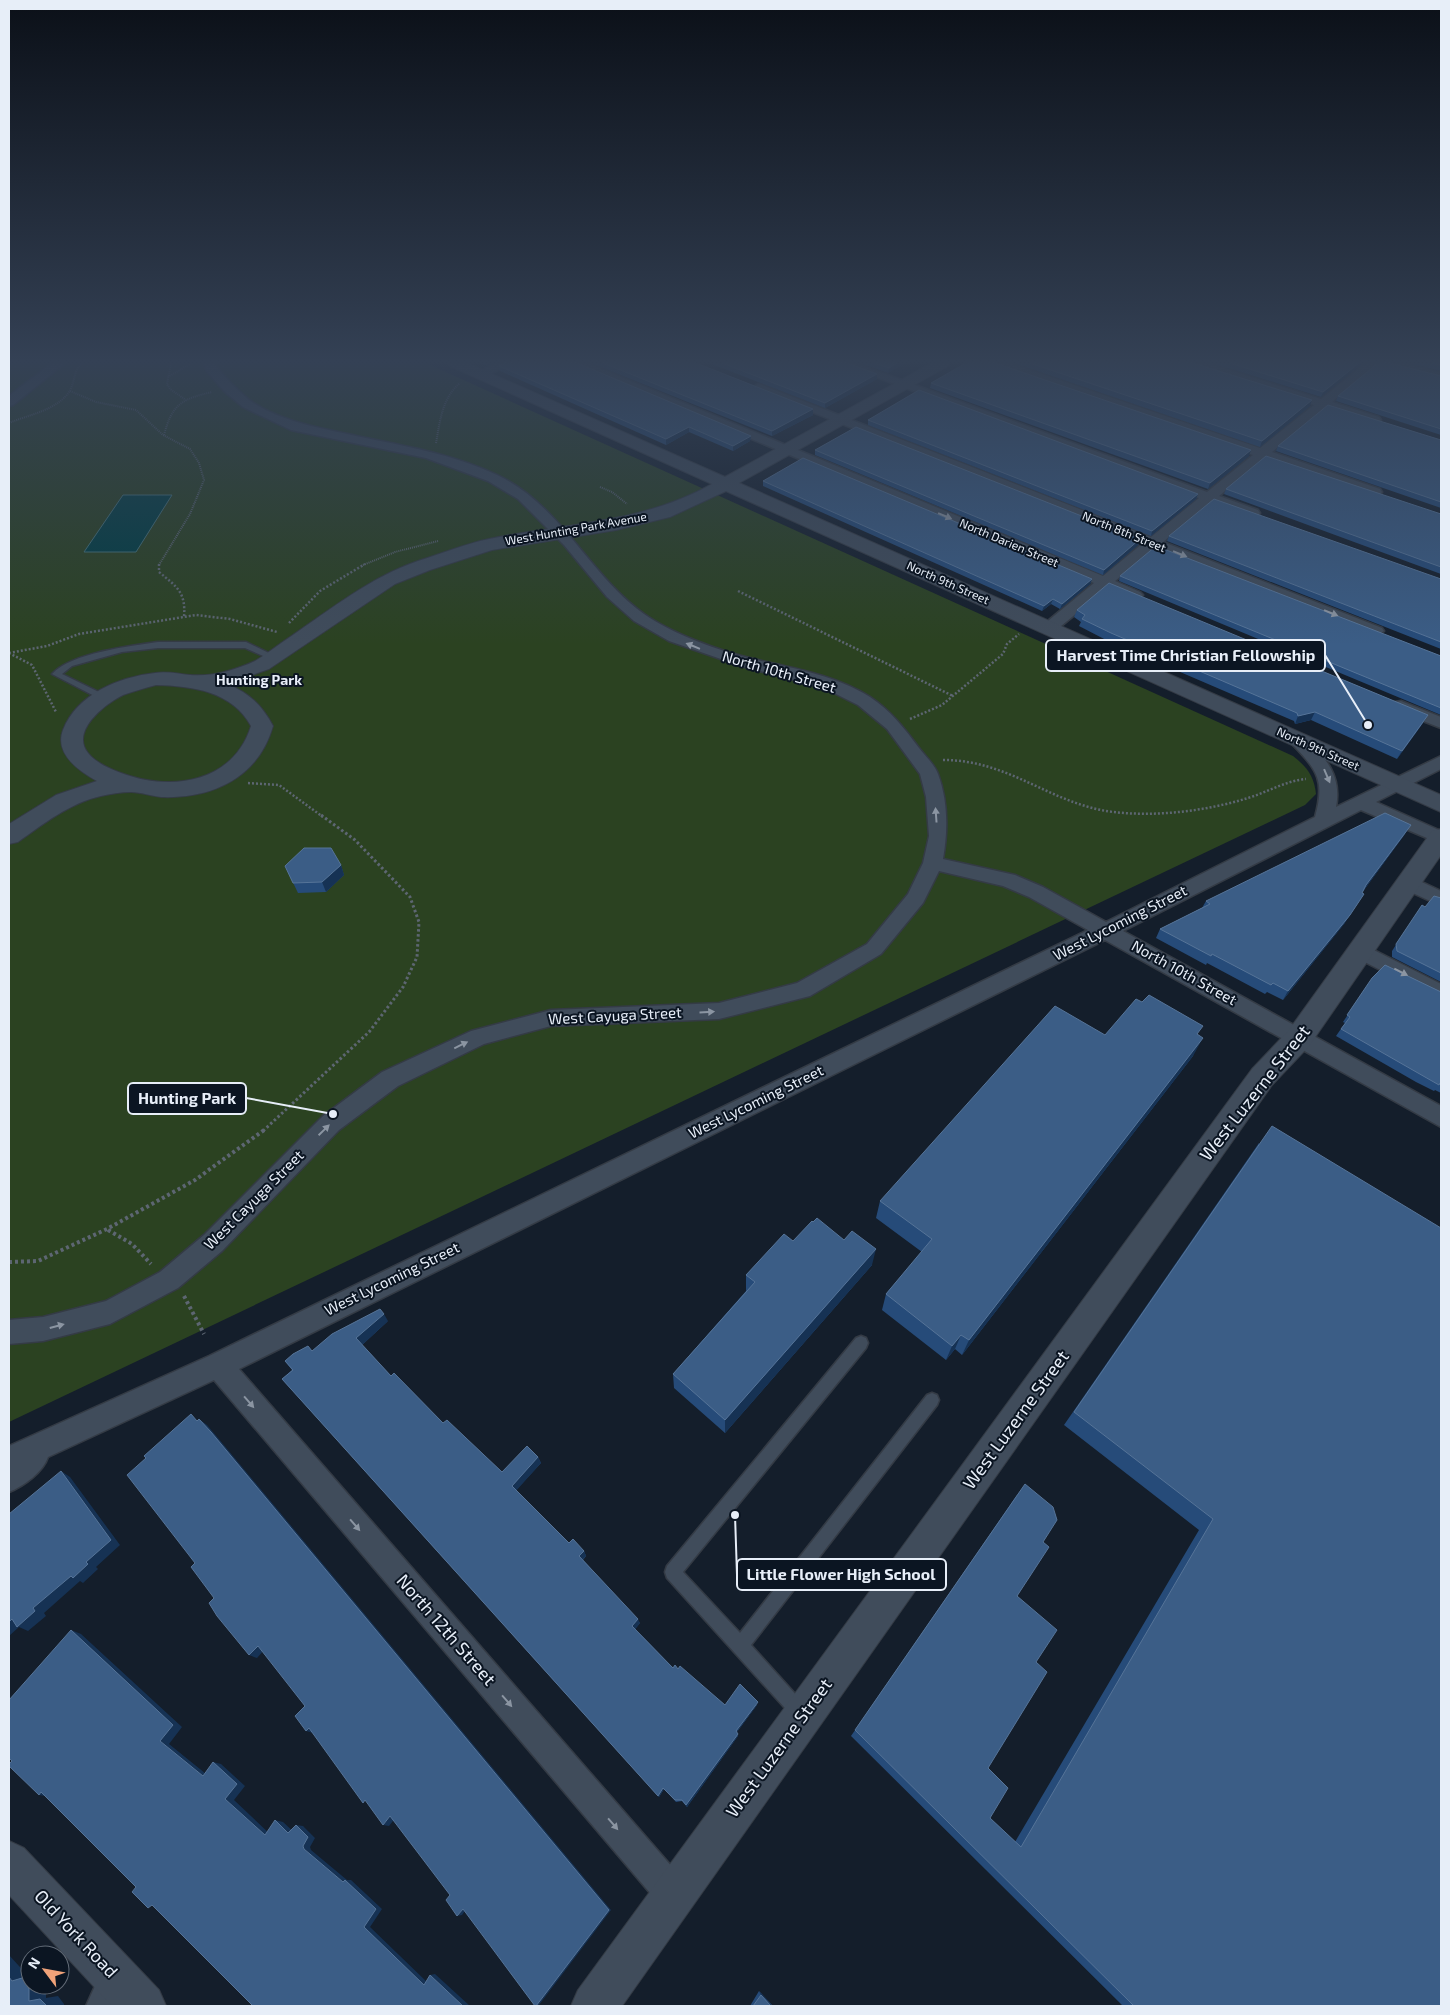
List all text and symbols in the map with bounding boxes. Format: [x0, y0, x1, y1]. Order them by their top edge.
street label: North 8th Street [1080, 508, 1169, 554]
street label: West Hunting Park Avenue [504, 509, 648, 547]
one-way arrow [938, 512, 952, 520]
street label: North Darien Street [958, 515, 1061, 569]
one-way arrow [1173, 550, 1187, 558]
street label: North 9th Street [905, 558, 992, 607]
one-way arrow [1324, 609, 1339, 617]
callout: Harvest Time Christian Fellowship [1046, 640, 1325, 671]
one-way arrow [686, 641, 701, 649]
text: Harvest Time Christian Fellowship [1057, 645, 1315, 664]
street label: North 10th Street [720, 646, 838, 696]
district label: Hunting Park [216, 671, 302, 688]
street label: North 9th Street [1275, 724, 1362, 773]
one-way arrow [1323, 769, 1331, 783]
one-way arrow [932, 806, 940, 822]
street label: West Lycoming Street [1050, 880, 1190, 964]
street label: North 10th Street [1129, 936, 1240, 1009]
one-way arrow [1394, 968, 1408, 976]
street label: West Cayuga Street [548, 1003, 682, 1027]
one-way arrow [699, 1007, 715, 1015]
street label: West Luzerne Street [1194, 1020, 1314, 1165]
one-way arrow [454, 1041, 468, 1049]
street label: West Lycoming Street [685, 1060, 826, 1142]
callout: Hunting Park [128, 1083, 246, 1114]
text: Hunting Park [138, 1088, 236, 1107]
one-way arrow [317, 1124, 329, 1136]
street label: West Cayuga Street [200, 1146, 307, 1253]
street label: West Lycoming Street [321, 1237, 462, 1319]
one-way arrow [49, 1322, 64, 1330]
street label: West Luzerne Street [957, 1346, 1073, 1493]
one-way arrow [244, 1395, 255, 1408]
one-way arrow [350, 1518, 361, 1531]
callout: Little Flower High School [737, 1559, 946, 1590]
text: Little Flower High School [747, 1564, 936, 1583]
street label: North 12th Street [392, 1569, 501, 1690]
street label: West Luzerne Street [720, 1674, 836, 1821]
one-way arrow [501, 1695, 513, 1707]
one-way arrow [607, 1818, 619, 1830]
street label: Old York Road [30, 1885, 123, 1982]
north arrow [20, 1945, 70, 1995]
text: N [24, 1954, 43, 1972]

